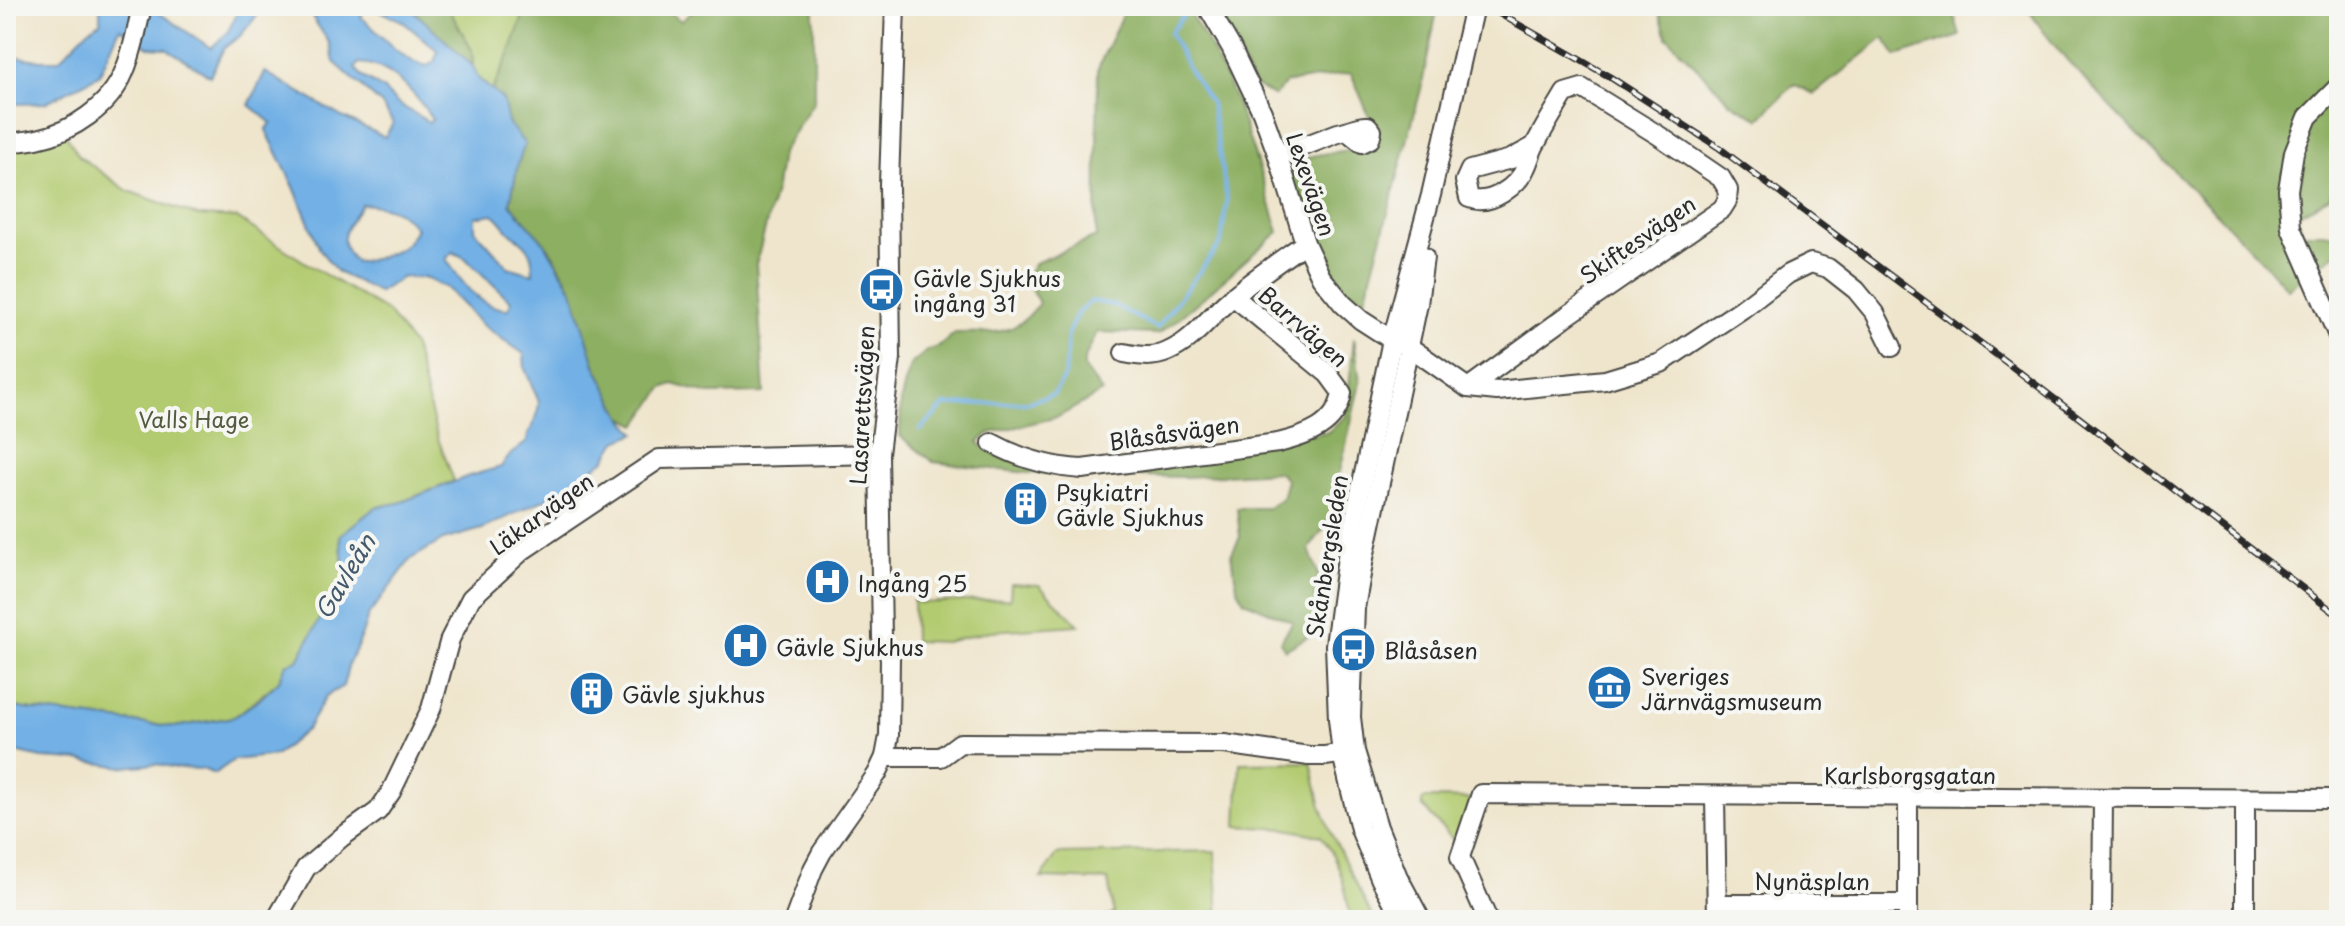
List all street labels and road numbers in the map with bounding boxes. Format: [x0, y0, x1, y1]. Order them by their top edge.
street label: Lexevägen [1279, 128, 1345, 240]
street label: Skiftesvägen [1572, 187, 1702, 291]
street label: Barrvägen [1252, 278, 1356, 374]
street label: Lasarettsvägen [840, 324, 882, 486]
street label: Blåsåsvägen [1107, 407, 1241, 457]
street label: Läkarvägen [482, 464, 600, 562]
street label: Skånbergsleden [1297, 472, 1355, 640]
street label: Karlsborgsgatan [1824, 758, 1996, 791]
street label: Nynäsplan [1754, 864, 1870, 897]

